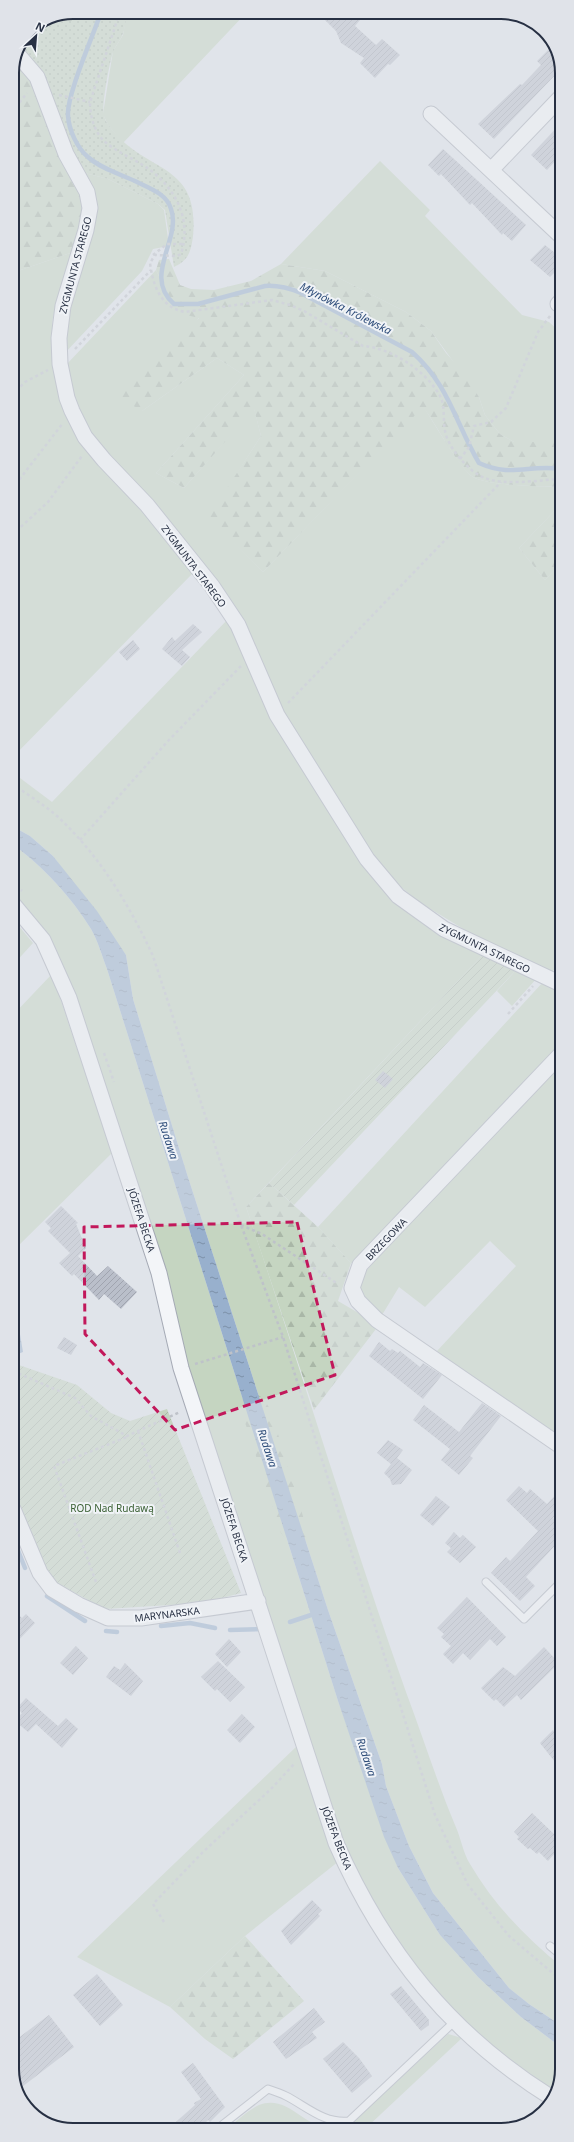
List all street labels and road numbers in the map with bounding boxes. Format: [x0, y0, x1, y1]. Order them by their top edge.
street label: ZYGMUNTA STAREGO [55, 215, 95, 315]
street label: ZYGMUNTA STAREGO [158, 522, 230, 610]
street label: ZYGMUNTA STAREGO [437, 920, 533, 976]
street label: JÓZEFA BECKA [125, 1185, 159, 1254]
street label: BRZEGOWA [362, 1214, 410, 1263]
street label: JÓZEFA BECKA [218, 1495, 252, 1564]
street label: MARYNARSKA [134, 1603, 201, 1625]
street label: JÓZEFA BECKA [318, 1803, 356, 1872]

